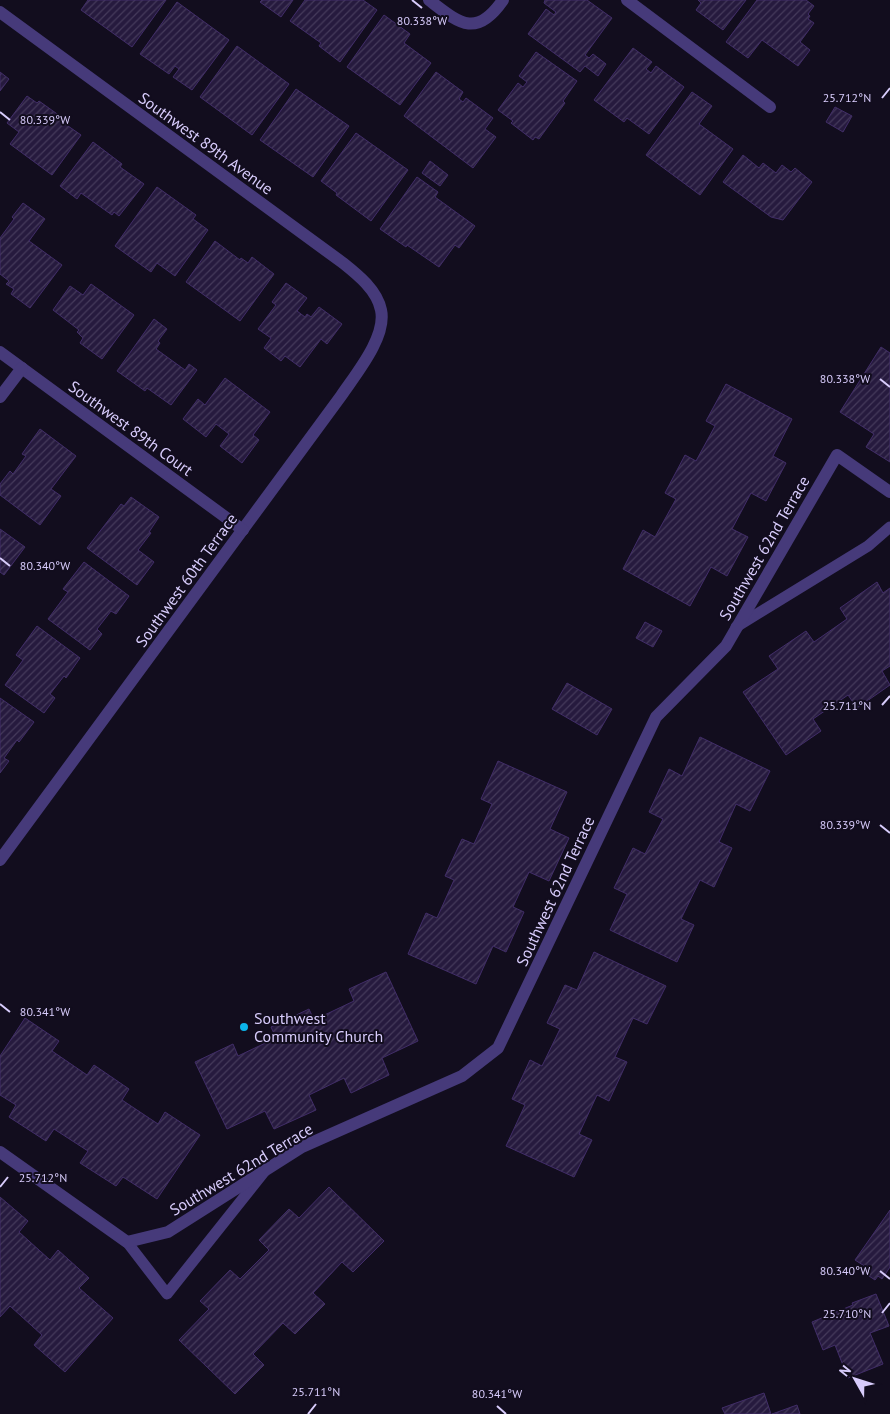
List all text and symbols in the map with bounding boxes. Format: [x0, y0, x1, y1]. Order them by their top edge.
text: 80.338°W [397, 13, 447, 28]
street label: Southwest 89th Avenue [135, 87, 277, 199]
text: 25.712°N [823, 90, 871, 105]
text: 80.339°W [20, 112, 70, 127]
text: 80.338°W [820, 371, 870, 386]
street label: Southwest 89th Court [65, 376, 198, 480]
street label: Southwest 62nd Terrace [714, 472, 814, 624]
street label: Southwest 60th Terrace [131, 509, 241, 651]
text: 80.340°W [20, 558, 70, 573]
text: 25.711°N [823, 698, 871, 713]
street label: Southwest 62nd Terrace [511, 813, 599, 969]
text: 80.339°W [820, 817, 870, 832]
text: 80.341°W [20, 1004, 70, 1019]
place label: Southwest Community Church [254, 1008, 383, 1046]
marker: Southwest Community Church [238, 1021, 250, 1033]
street label: Southwest 62nd Terrace [166, 1118, 316, 1220]
text: 25.712°N [19, 1170, 67, 1185]
text: 80.340°W [820, 1263, 870, 1278]
text: 25.710°N [823, 1306, 871, 1321]
north arrow [830, 1354, 880, 1404]
text: N [835, 1362, 855, 1380]
text: 25.711°N [292, 1384, 340, 1399]
text: 80.341°W [472, 1386, 522, 1401]

